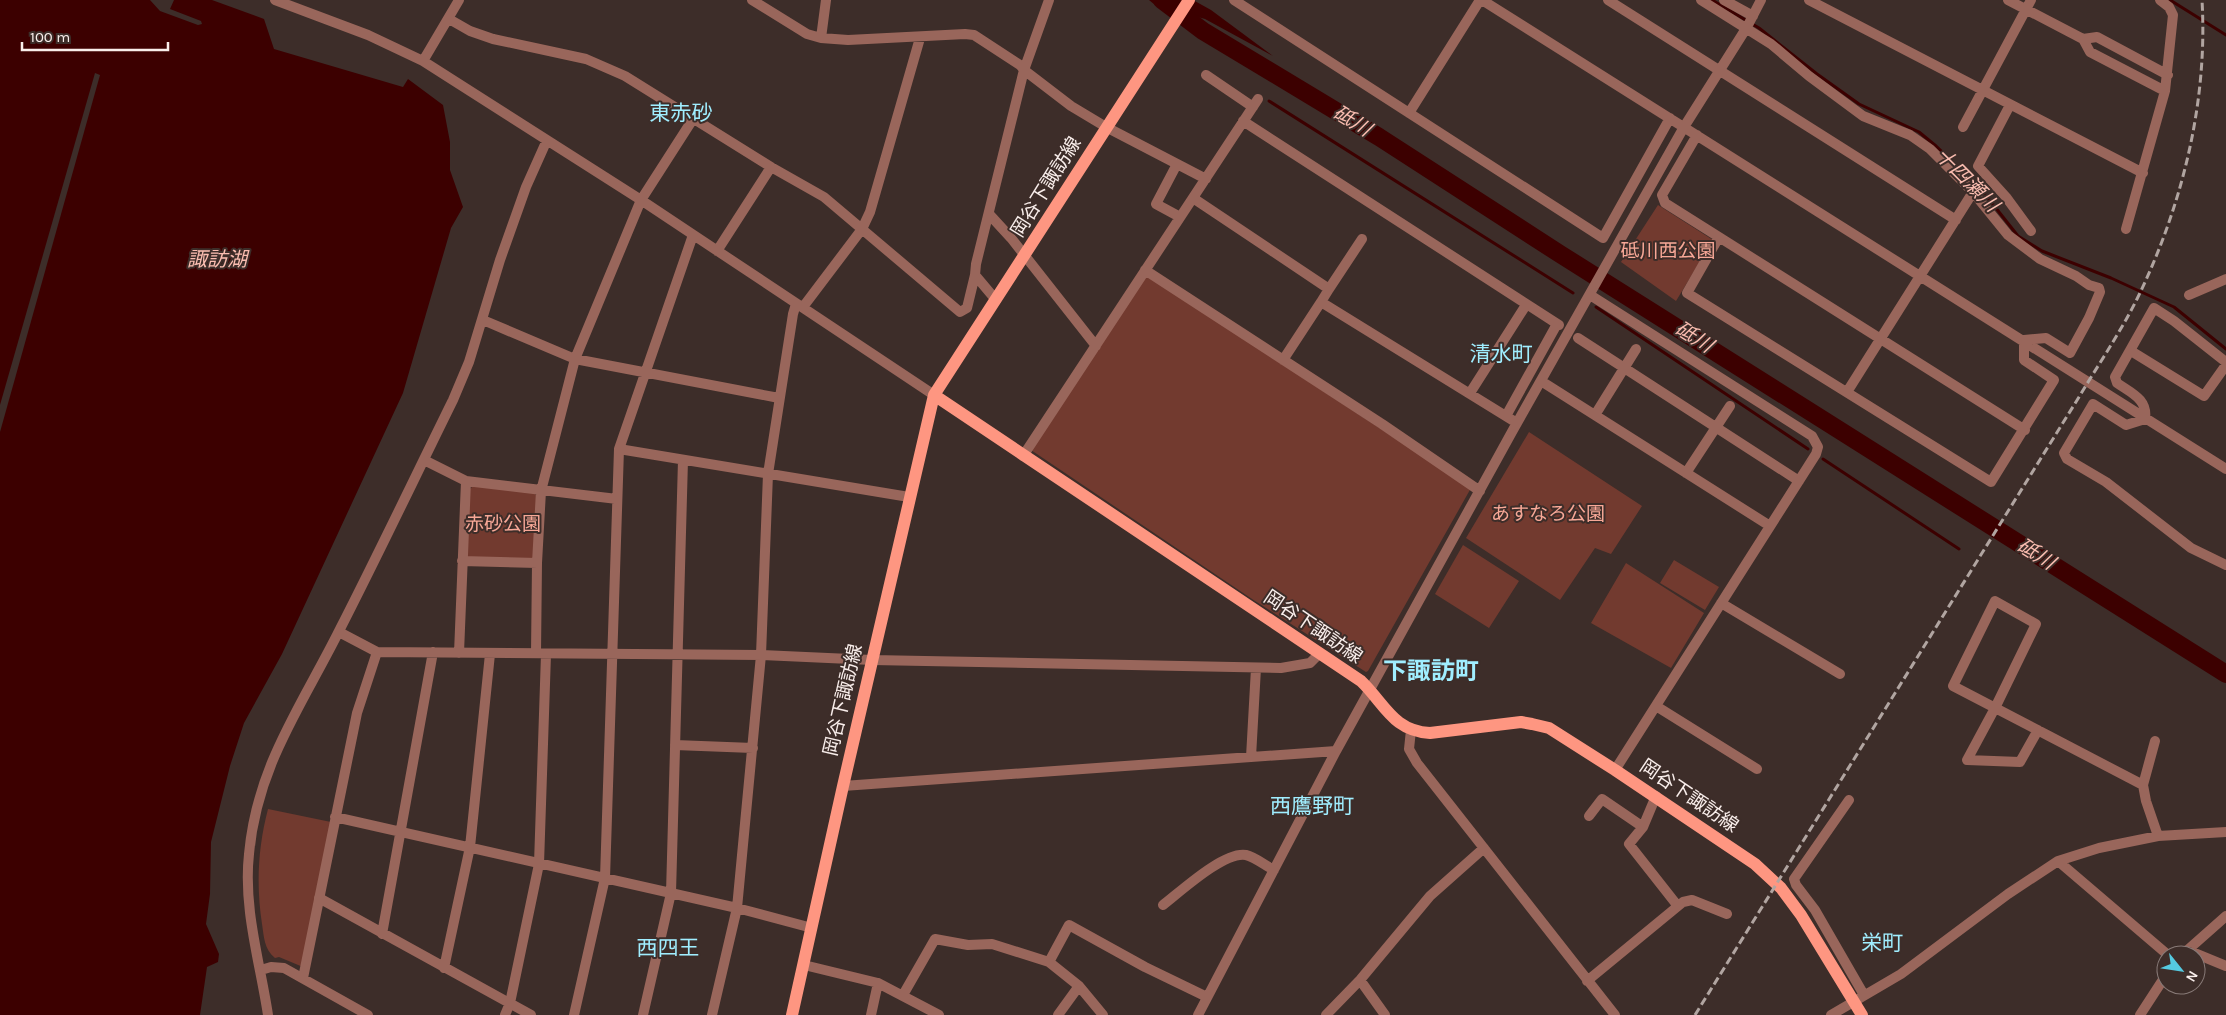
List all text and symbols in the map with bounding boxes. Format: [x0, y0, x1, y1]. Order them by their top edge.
scale bar [22, 20, 169, 52]
text: 100 m [30, 28, 70, 46]
district label: 東赤砂 [650, 101, 713, 125]
water label: 砥川 [1329, 101, 1377, 142]
street label: 岡谷下諏訪線 [1006, 133, 1086, 241]
water label: 十四瀬川 [1931, 144, 2005, 218]
park label: 砥川西公園 [1620, 240, 1716, 262]
water label: 諏訪湖 [187, 248, 250, 271]
water label: 砥川 [1671, 317, 1719, 358]
district label: 清水町 [1470, 342, 1533, 366]
park label: あすなろ公園 [1491, 503, 1605, 525]
park label: 赤砂公園 [465, 513, 541, 535]
water label: 砥川 [2013, 534, 2061, 575]
street label: 岡谷下諏訪線 [1260, 586, 1366, 668]
street label: 岡谷下諏訪線 [819, 642, 867, 758]
district label: 下諏訪町 [1383, 657, 1479, 685]
street label: 岡谷下諏訪線 [1636, 755, 1742, 837]
district label: 西鷹野町 [1270, 794, 1354, 818]
district label: 栄町 [1861, 931, 1903, 955]
district label: 西四王 [637, 936, 700, 960]
north arrow [2156, 945, 2206, 995]
text: N [2182, 968, 2202, 985]

